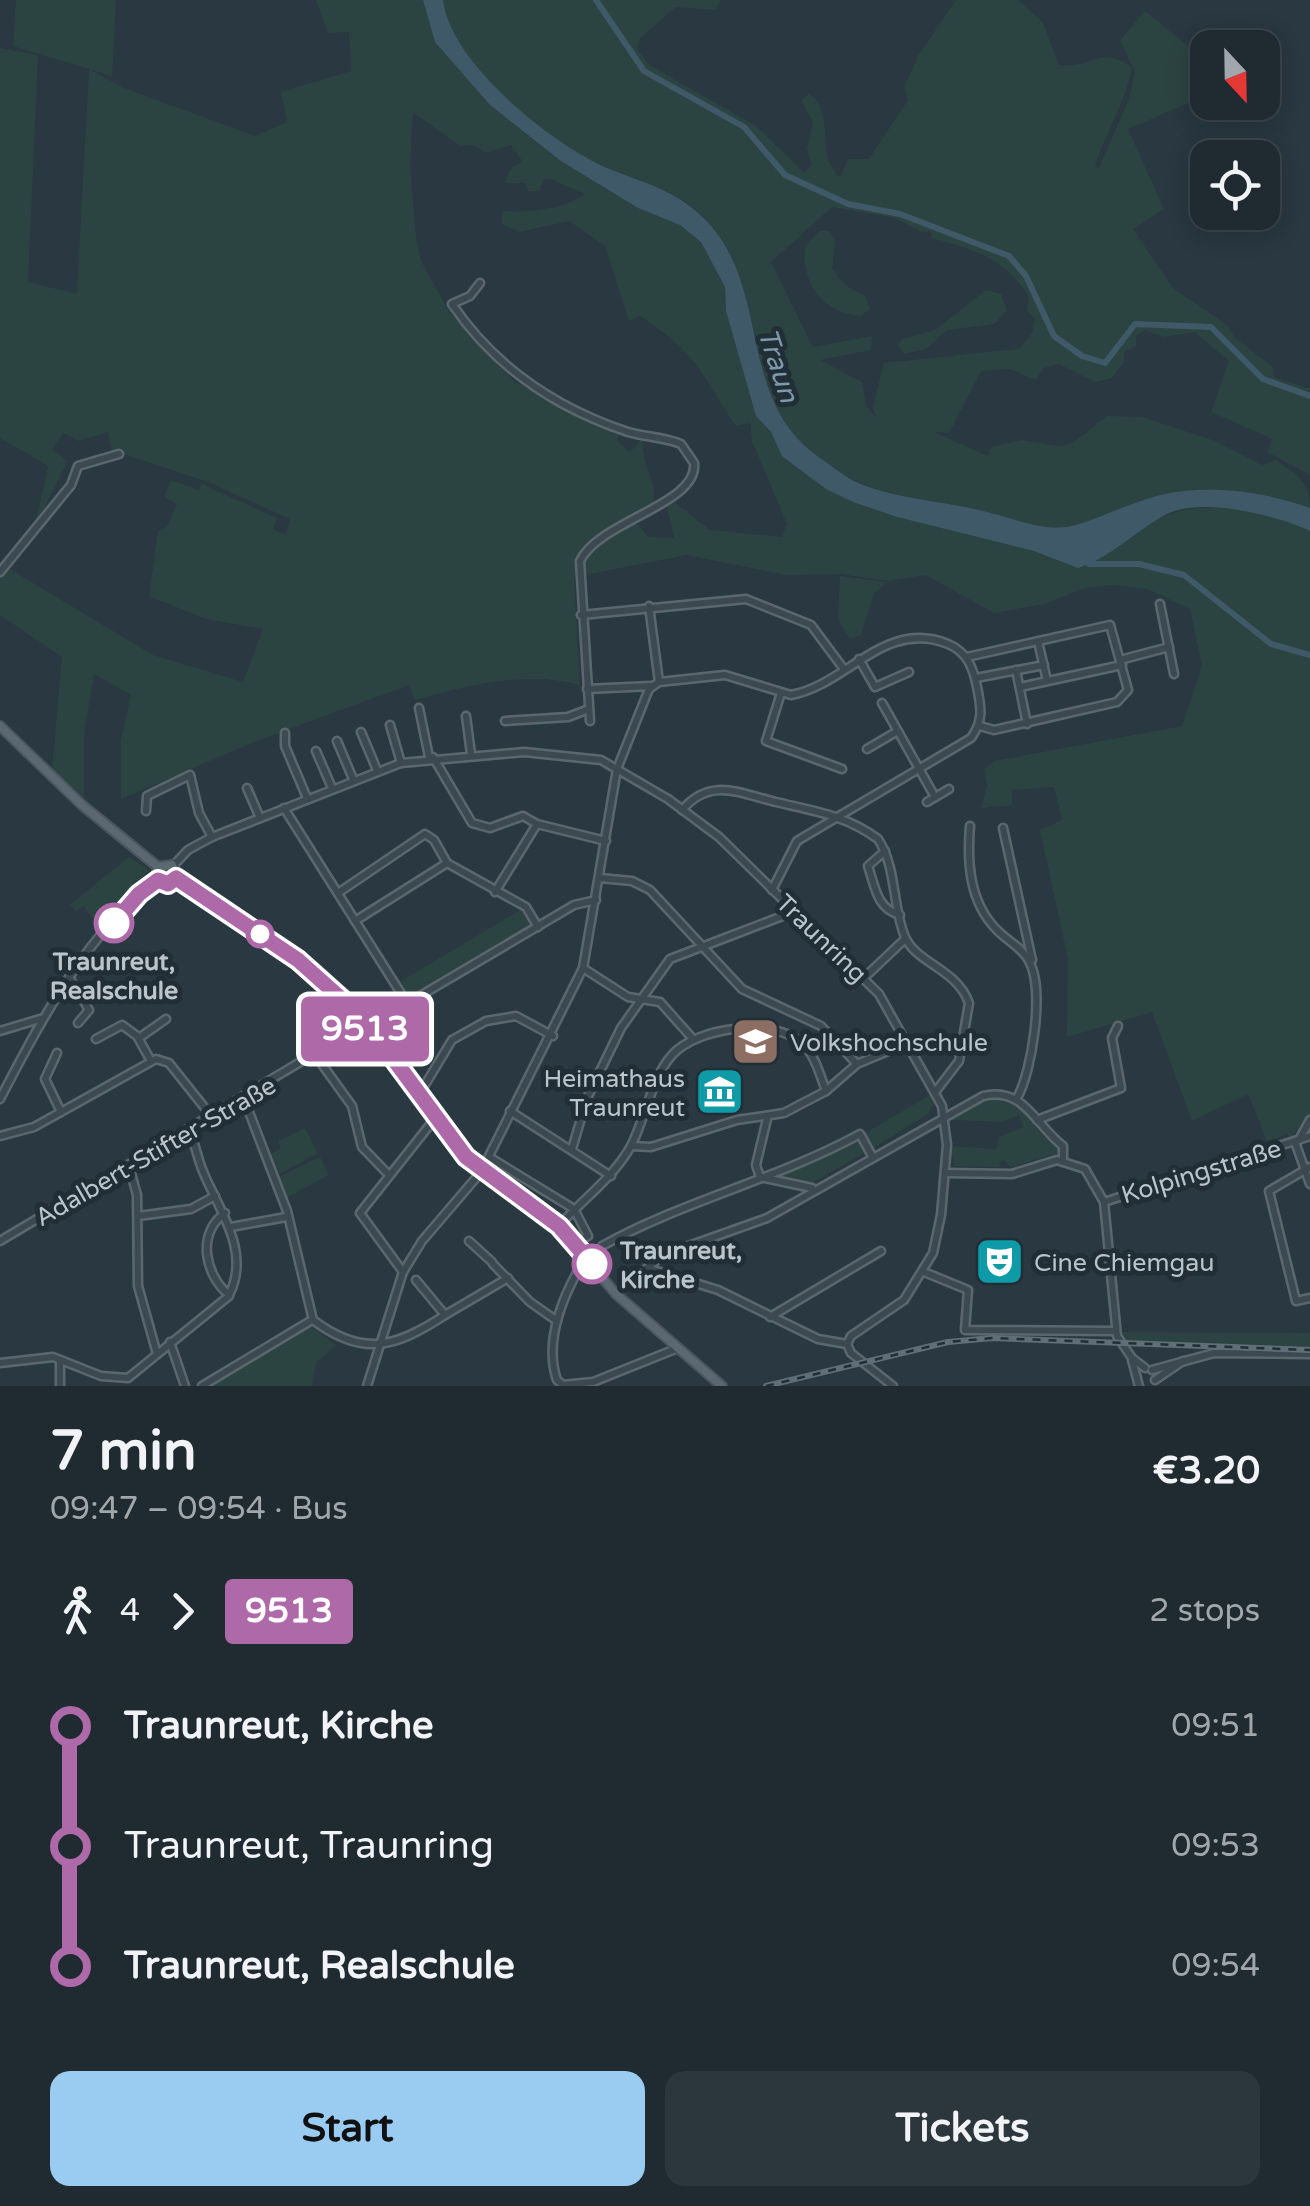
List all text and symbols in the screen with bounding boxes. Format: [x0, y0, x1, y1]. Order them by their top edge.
north arrow [1190, 30, 1280, 120]
map controls [1190, 30, 1280, 230]
button: locate [1190, 140, 1280, 230]
water label: Traun [750, 324, 806, 408]
street label: Traunring [770, 888, 873, 989]
marker: Traunreut, Realschule [95, 904, 133, 942]
unlabelled marker [247, 921, 273, 947]
place label: Traunreut, Realschule [50, 947, 178, 1006]
line badge: 9513 [295, 996, 435, 1062]
text: 9513 [321, 1008, 409, 1050]
school or university icon: Volkshochschule [729, 1016, 781, 1068]
place label: Volkshochschule [790, 1028, 988, 1058]
place label: Heimathaus Traunreut [543, 1064, 685, 1123]
museum icon: Heimathaus Traunreut [694, 1066, 746, 1118]
street label: Adalbert-Stifter-Straße [30, 1071, 281, 1233]
street label: Kolpingstraße [1118, 1133, 1285, 1211]
place label: Traunreut, Kirche [619, 1236, 742, 1295]
theatre icon: Cine Chiemgau [973, 1236, 1025, 1288]
marker: Traunreut, Kirche [573, 1245, 611, 1283]
place label: Cine Chiemgau [1034, 1248, 1214, 1278]
text: 7 min [50, 1419, 197, 1485]
text: €3.20 [1153, 1448, 1260, 1494]
text: 09:47 – 09:54 · Bus [50, 1490, 348, 1528]
icon: walk [50, 1584, 105, 1639]
icon: forward [155, 1584, 210, 1639]
text: 9513 [245, 1590, 333, 1632]
text: 4 [120, 1592, 140, 1630]
text: 2 stops [1149, 1592, 1260, 1630]
text: Traunreut, Kirche [124, 1703, 434, 1749]
text: 09:51 [1171, 1707, 1260, 1745]
text: Traunreut, Traunring [124, 1823, 494, 1869]
text: 09:53 [1171, 1827, 1260, 1865]
text: Traunreut, Realschule [124, 1943, 515, 1989]
text: 09:54 [1171, 1947, 1260, 1985]
button: Start [50, 2071, 645, 2186]
button: Tickets [665, 2071, 1260, 2186]

